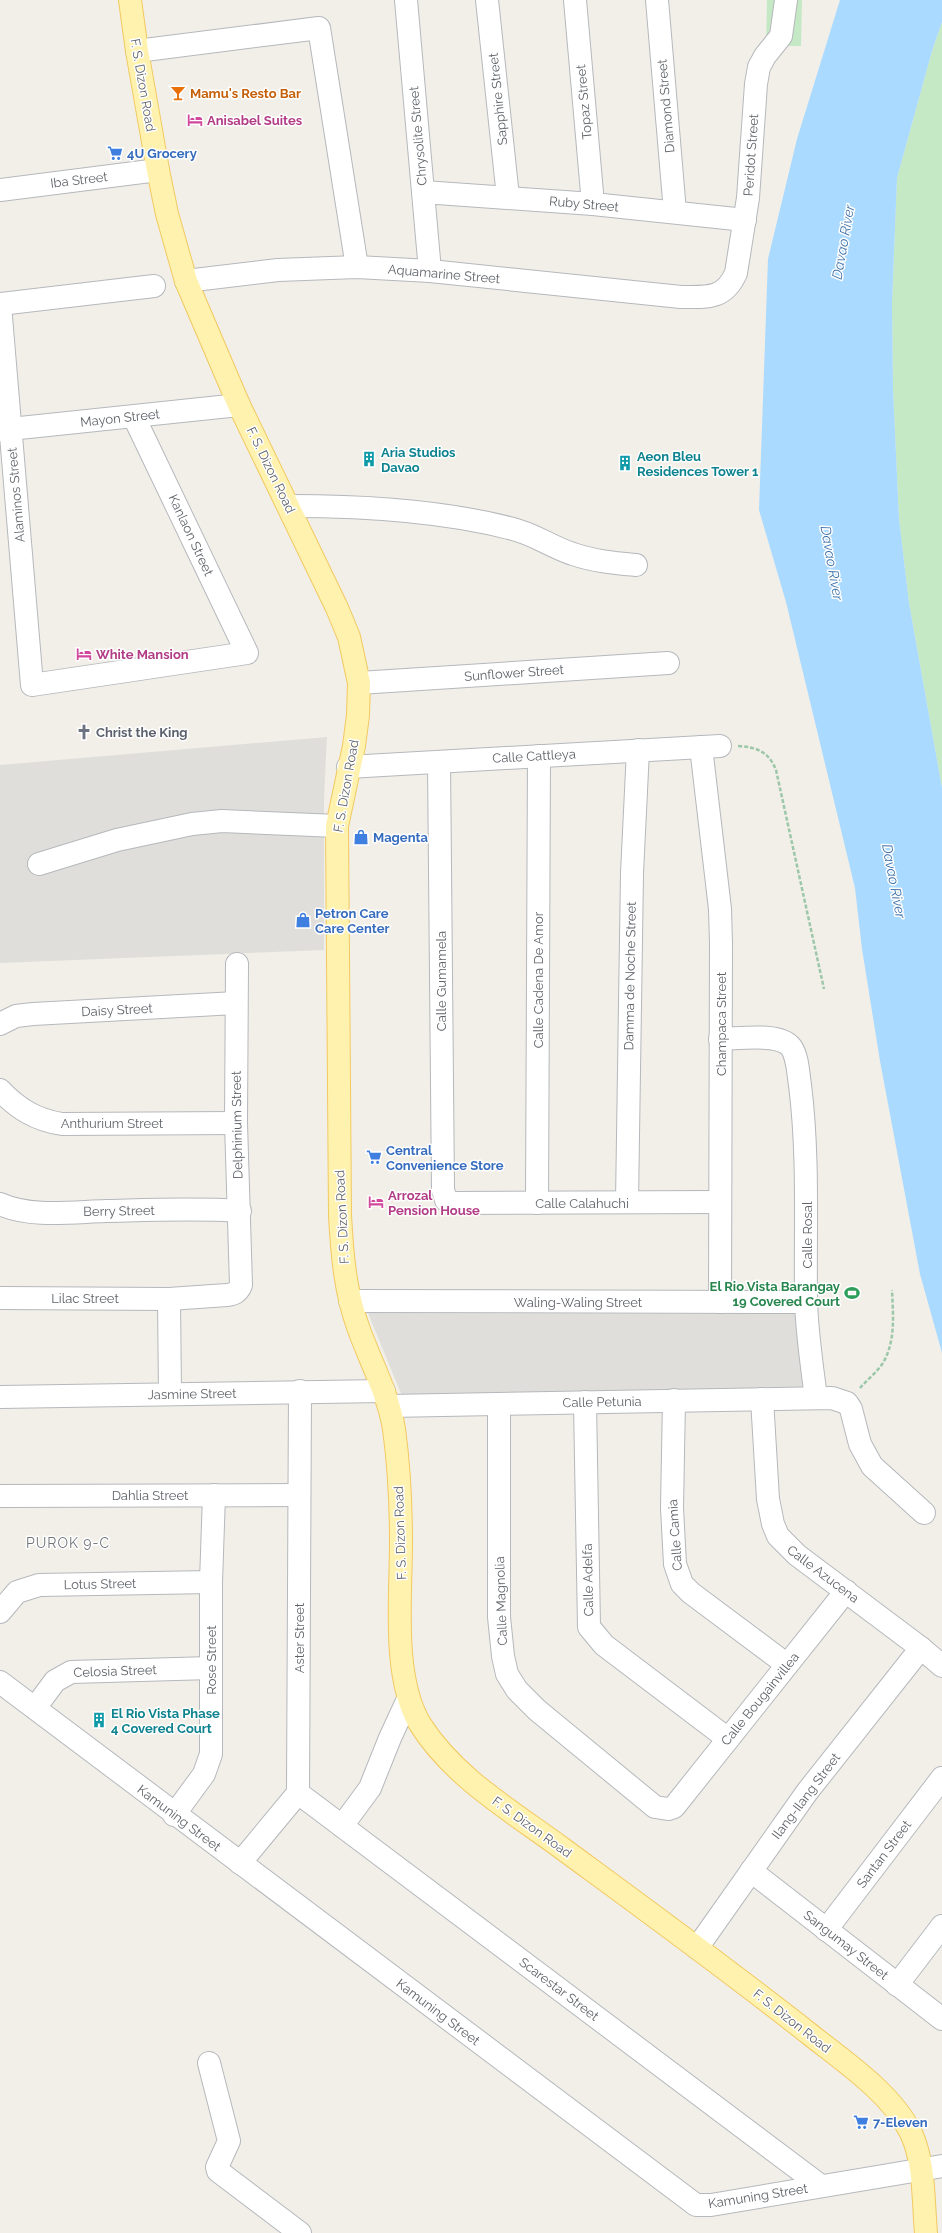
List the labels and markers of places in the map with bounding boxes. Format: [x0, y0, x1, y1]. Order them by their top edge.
bar icon: Mamu's Resto Bar [169, 84, 187, 102]
place label: Mamu's Resto Bar [190, 86, 301, 101]
hotel icon: Anisabel Suites [186, 111, 204, 129]
place label: Anisabel Suites [207, 113, 303, 128]
supermarket icon: 4U Grocery [106, 144, 124, 162]
place label: 4U Grocery [127, 146, 197, 161]
place label: Aria Studios Davao [381, 445, 456, 475]
place label: Aeon Bleu Residences Tower 1 [637, 449, 759, 479]
building icon: Aria Studios Davao [360, 450, 378, 468]
building icon: Aeon Bleu Residences Tower 1 [616, 454, 634, 472]
hotel icon: White Mansion [75, 645, 93, 663]
place label: White Mansion [96, 647, 189, 662]
church icon: Christ the King [75, 723, 93, 741]
place label: Christ the King [96, 725, 187, 740]
shop icon: Magenta [352, 828, 370, 846]
place label: Magenta [373, 830, 428, 845]
place label: Petron Care Care Center [315, 906, 389, 936]
shop icon: Petron Care Care Center [294, 911, 312, 929]
place label: Central Convenience Store [386, 1143, 504, 1173]
supermarket icon: Central Convenience Store [365, 1148, 383, 1166]
place label: Arrozal Pension House [388, 1188, 480, 1218]
hotel icon: Arrozal Pension House [367, 1193, 385, 1211]
place label: El Rio Vista Barangay 19 Covered Court [710, 1279, 840, 1309]
sports icon: El Rio Vista Barangay 19 Covered Court [843, 1284, 861, 1302]
place label: El Rio Vista Phase 4 Covered Court [111, 1706, 220, 1736]
building icon: El Rio Vista Phase 4 Covered Court [90, 1711, 108, 1729]
supermarket icon: 7-Eleven [852, 2113, 870, 2131]
place label: 7-Eleven [873, 2115, 928, 2130]

